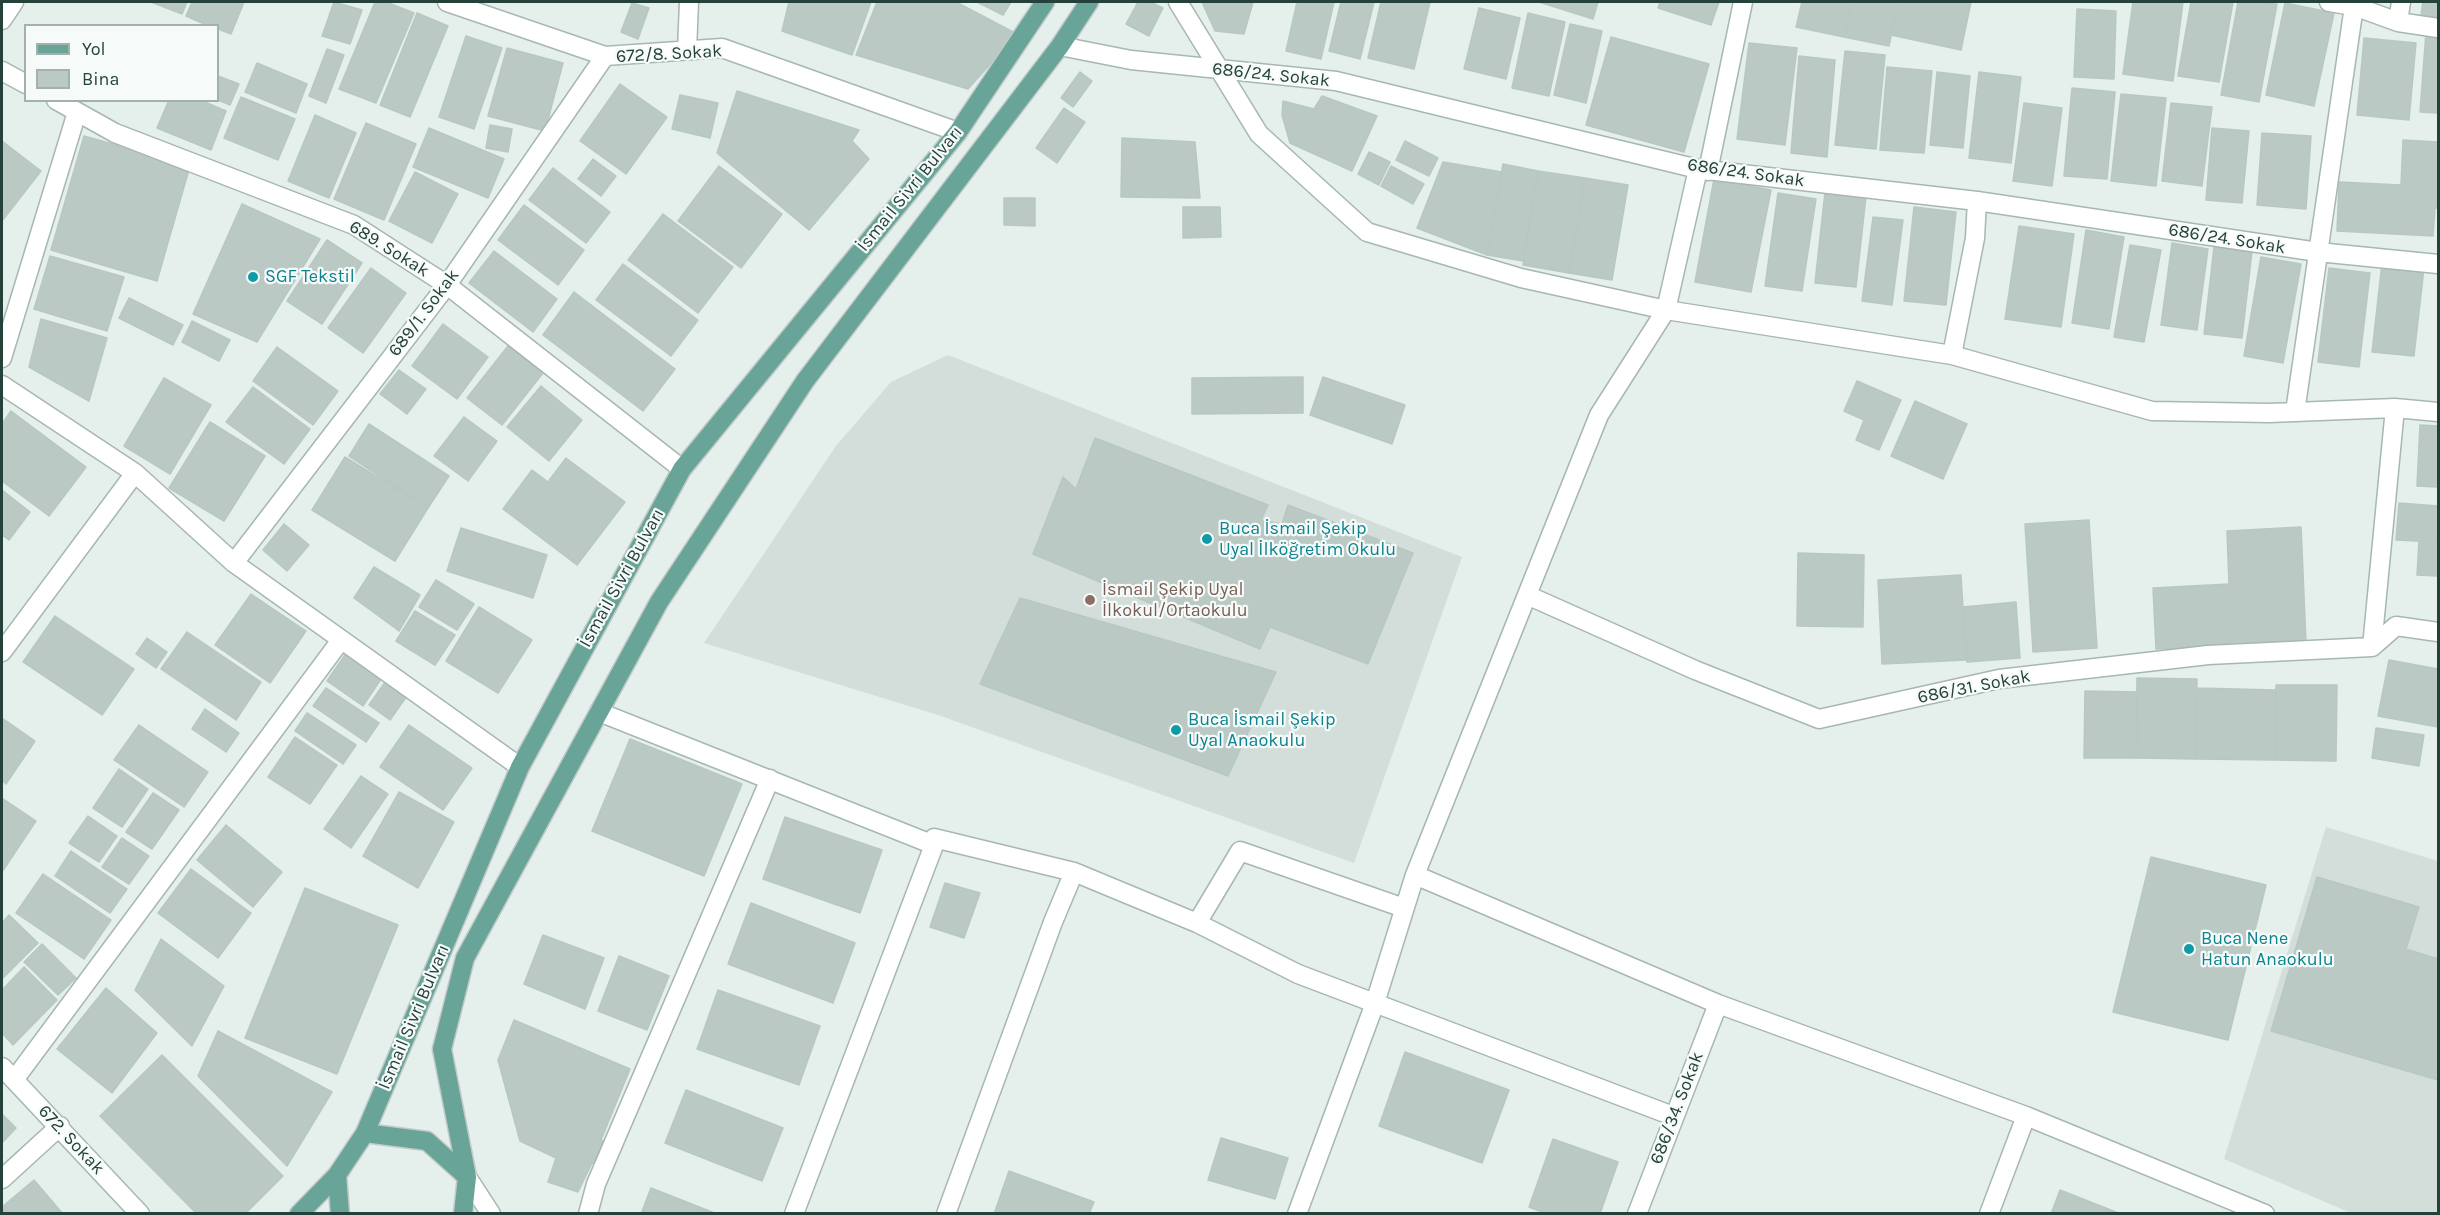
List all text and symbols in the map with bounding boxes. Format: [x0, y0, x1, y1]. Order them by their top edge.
legend [24, 24, 219, 102]
text: Yol [82, 38, 106, 60]
street label: 672/8. Sokak [615, 40, 723, 68]
street label: 686/24. Sokak [1211, 58, 1331, 92]
text: Bina [82, 68, 119, 90]
street label: İsmail Sivri Bulvarı [853, 122, 967, 256]
street label: 686/24. Sokak [1686, 154, 1806, 192]
street label: 689. Sokak [345, 216, 433, 282]
street label: 686/24. Sokak [2167, 219, 2287, 259]
street label: 689/1. Sokak [384, 265, 464, 361]
place label: SGF Tekstil [265, 266, 355, 288]
marker: SGF Tekstil [246, 270, 260, 284]
street label: İsmail Sivri Bulvarı [575, 505, 669, 651]
place label: Buca İsmail Şekip Uyal İlköğretim Okulu [1219, 518, 1396, 560]
marker: Buca İsmail Şekip Uyal İlköğretim Okulu [1200, 532, 1214, 546]
place label: İsmail Şekip Uyal İlkokul/Ortaokulu [1102, 579, 1248, 622]
marker: İsmail Şekip Uyal İlkokul/Ortaokulu [1083, 593, 1097, 607]
street label: 686/31. Sokak [1916, 665, 2032, 709]
place label: Buca İsmail Şekip Uyal Anaokulu [1188, 709, 1336, 752]
marker: Buca İsmail Şekip Uyal Anaokulu [1169, 723, 1183, 737]
place label: Buca Nene Hatun Anaokulu [2201, 928, 2334, 970]
street label: İsmail Sivri Bulvarı [374, 941, 454, 1093]
marker: Buca Nene Hatun Anaokulu [2182, 942, 2196, 956]
street label: 686/34. Sokak [1646, 1049, 1708, 1167]
street label: 672. Sokak [33, 1101, 109, 1179]

